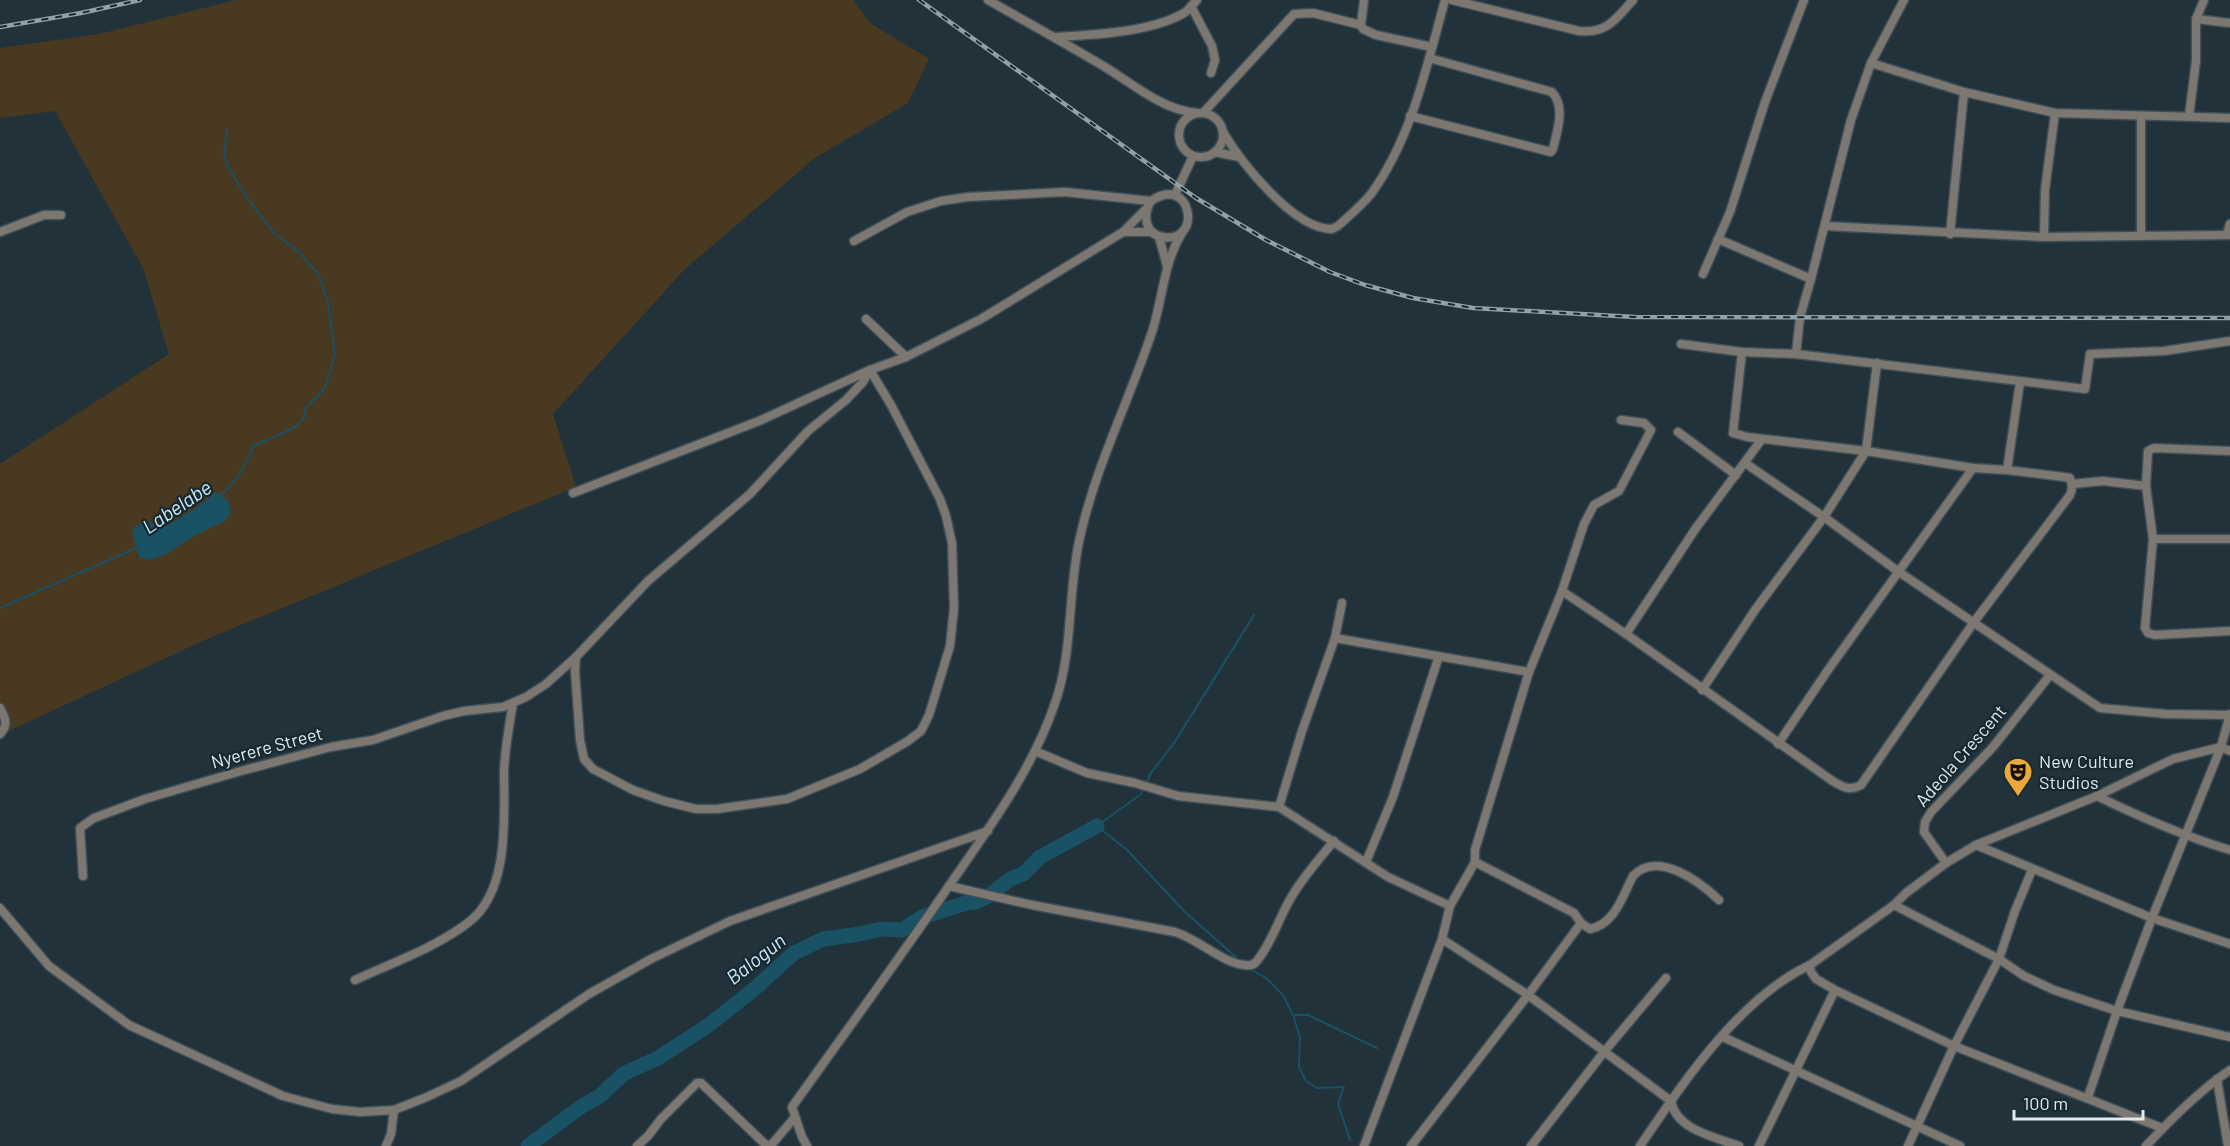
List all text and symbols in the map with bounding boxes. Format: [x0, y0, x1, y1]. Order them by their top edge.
water label: Labelabe [137, 474, 216, 538]
street label: Adeola Crescent [1910, 700, 2010, 811]
street label: Nyerere Street [209, 722, 325, 772]
place label: New Culture Studios [2039, 750, 2134, 793]
theatre icon: New Culture Studios [2002, 756, 2034, 798]
water label: Balogun [721, 928, 790, 989]
scale bar [2014, 1083, 2143, 1121]
text: 100 m [2023, 1092, 2068, 1114]

